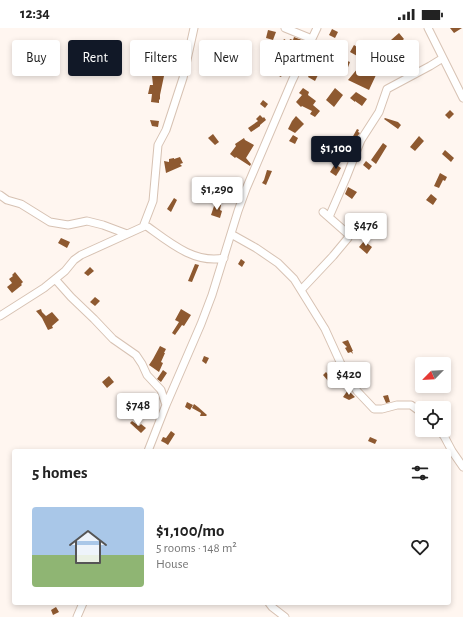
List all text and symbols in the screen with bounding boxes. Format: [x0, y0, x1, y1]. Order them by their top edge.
text: 12:34 [20, 6, 50, 21]
chip: Buy [12, 40, 60, 76]
chip: Rent [68, 40, 122, 76]
chip: Filters [130, 40, 191, 76]
chip: New [199, 40, 252, 76]
chip: Apartment [260, 40, 348, 76]
chip: House [356, 40, 419, 76]
pin: $1,100 [303, 136, 369, 170]
text: $1,100 [320, 142, 352, 155]
pin: $1,290 [184, 177, 250, 211]
text: $1,290 [201, 183, 233, 196]
pin: $476 [342, 213, 390, 247]
text: $476 [354, 219, 378, 232]
north arrow [415, 357, 451, 393]
map controls [415, 357, 451, 437]
pin: $420 [325, 362, 373, 396]
text: $420 [336, 368, 362, 381]
pin: $748 [114, 393, 162, 427]
text: $748 [126, 399, 150, 412]
button: locate [415, 401, 451, 437]
icon: filters [409, 462, 431, 484]
text: 5 homes [32, 464, 88, 481]
text: $1,100/mo [156, 522, 224, 539]
icon: home [64, 523, 112, 571]
icon: heart [409, 536, 431, 558]
text: 5 rooms · 148 m² [156, 542, 237, 555]
text: House [156, 558, 188, 571]

